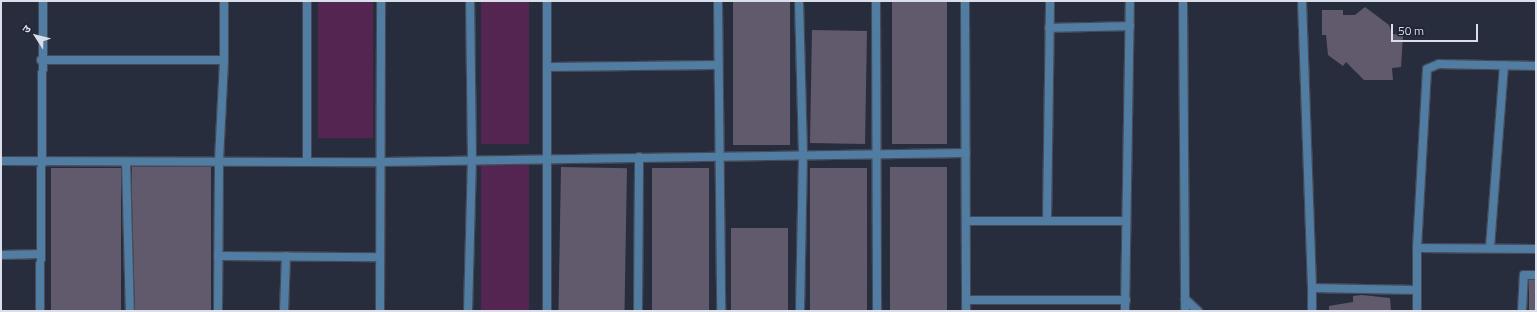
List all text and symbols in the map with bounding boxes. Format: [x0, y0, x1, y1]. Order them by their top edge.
north arrow [16, 16, 56, 56]
scale bar [1393, 16, 1480, 42]
text: 50 m [1398, 21, 1424, 40]
text: उ [18, 22, 35, 36]

